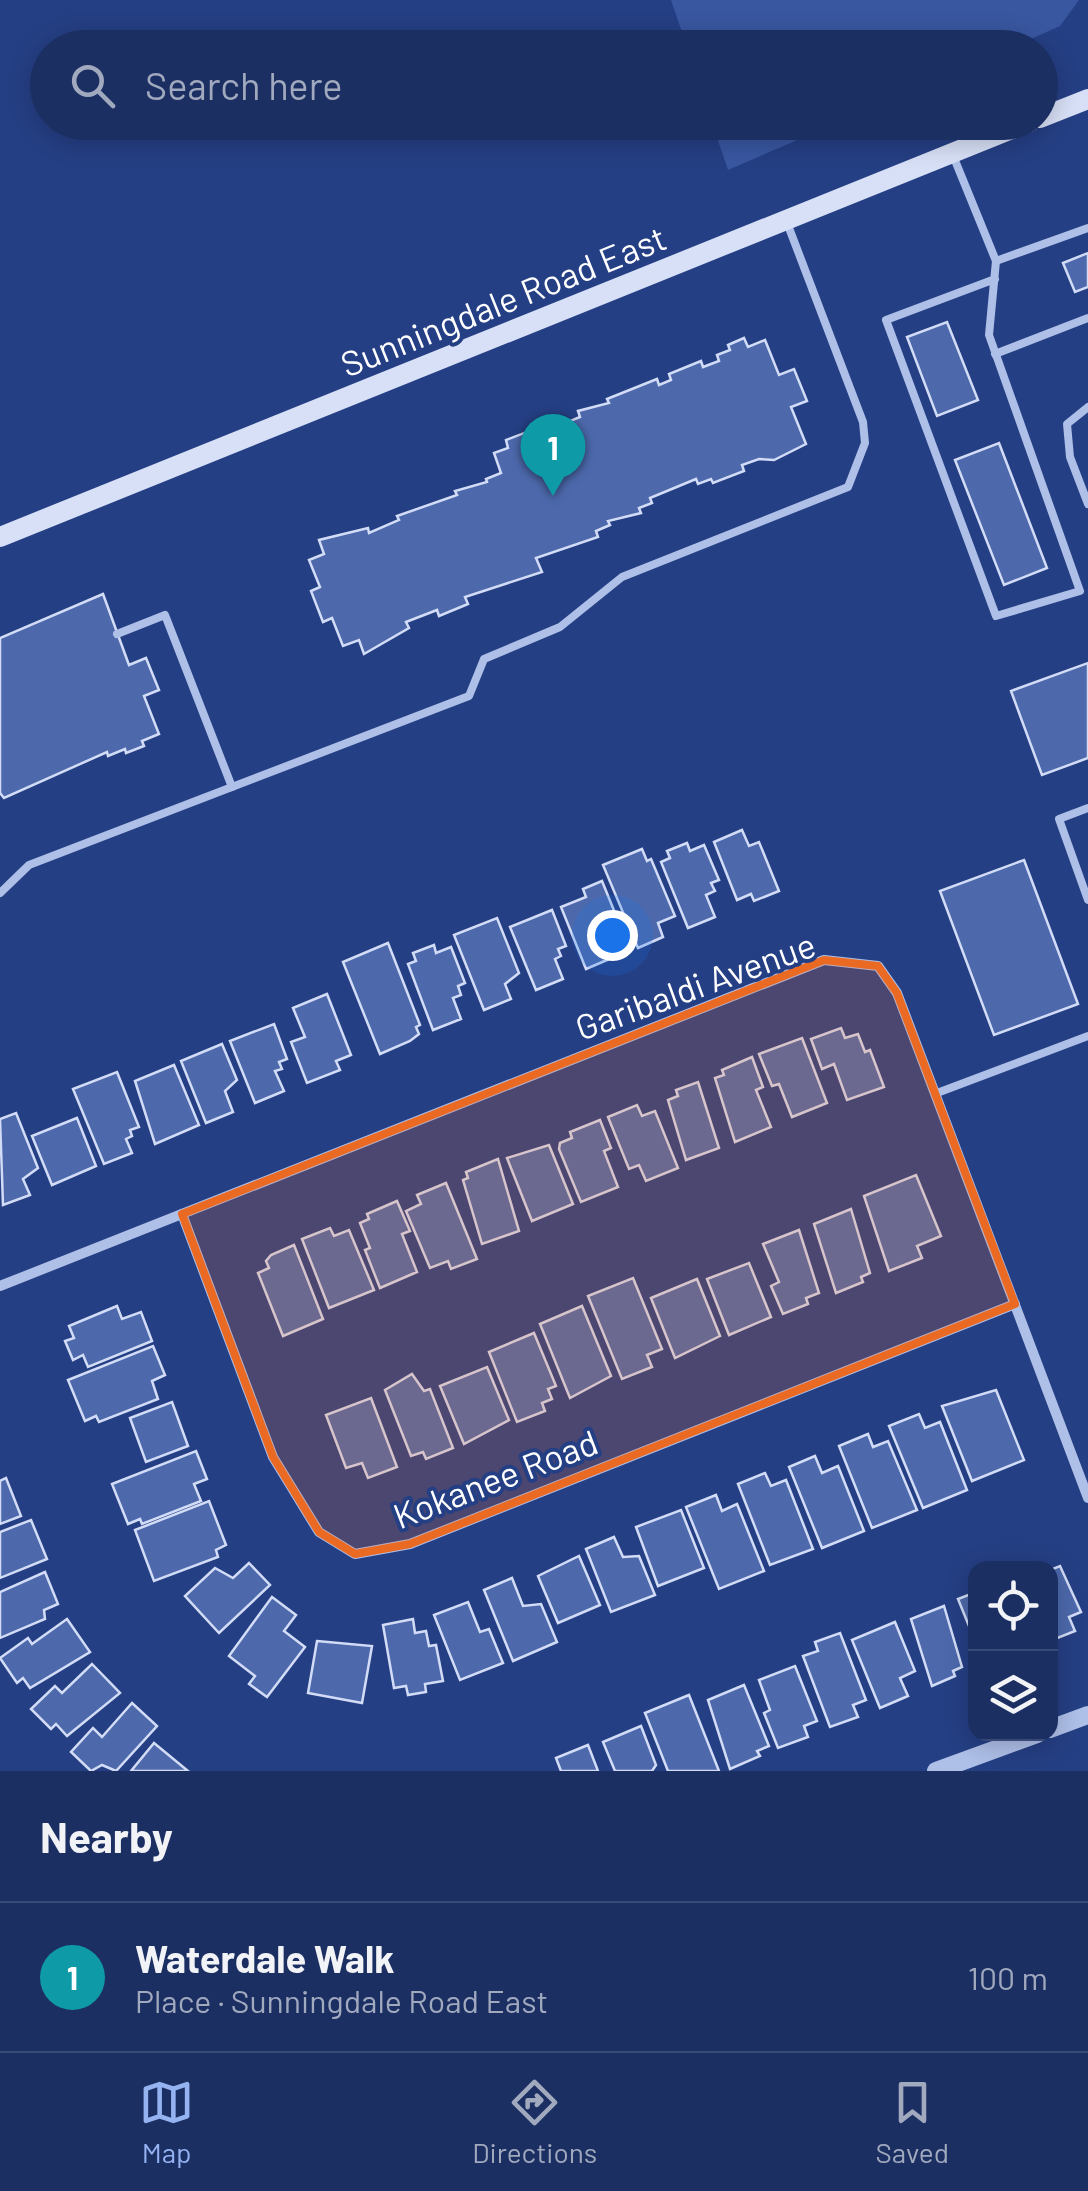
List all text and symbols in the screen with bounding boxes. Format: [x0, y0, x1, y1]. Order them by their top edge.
search box [30, 30, 1058, 140]
icon: search [65, 58, 120, 113]
text: Search here [145, 62, 343, 108]
street label: Sunningdale Road East [334, 216, 672, 384]
pin: 1 [520, 414, 586, 496]
your location [587, 910, 638, 961]
street label: Garibaldi Avenue [569, 922, 821, 1048]
street label: Kokanee Road [387, 1420, 603, 1536]
map controls [968, 1561, 1058, 1741]
button: locate [968, 1561, 1058, 1651]
button: layers [968, 1651, 1058, 1741]
text: Nearby [40, 1811, 173, 1861]
text: Waterdale Walk [135, 1935, 395, 1981]
text: 1 [67, 1958, 78, 1996]
text: 100 m [968, 1958, 1048, 1996]
text: Place · Sunningdale Road East [135, 1981, 548, 2019]
tab: Map [139, 2075, 194, 2169]
tab: Directions [472, 2075, 597, 2169]
tab: Saved [875, 2075, 949, 2169]

